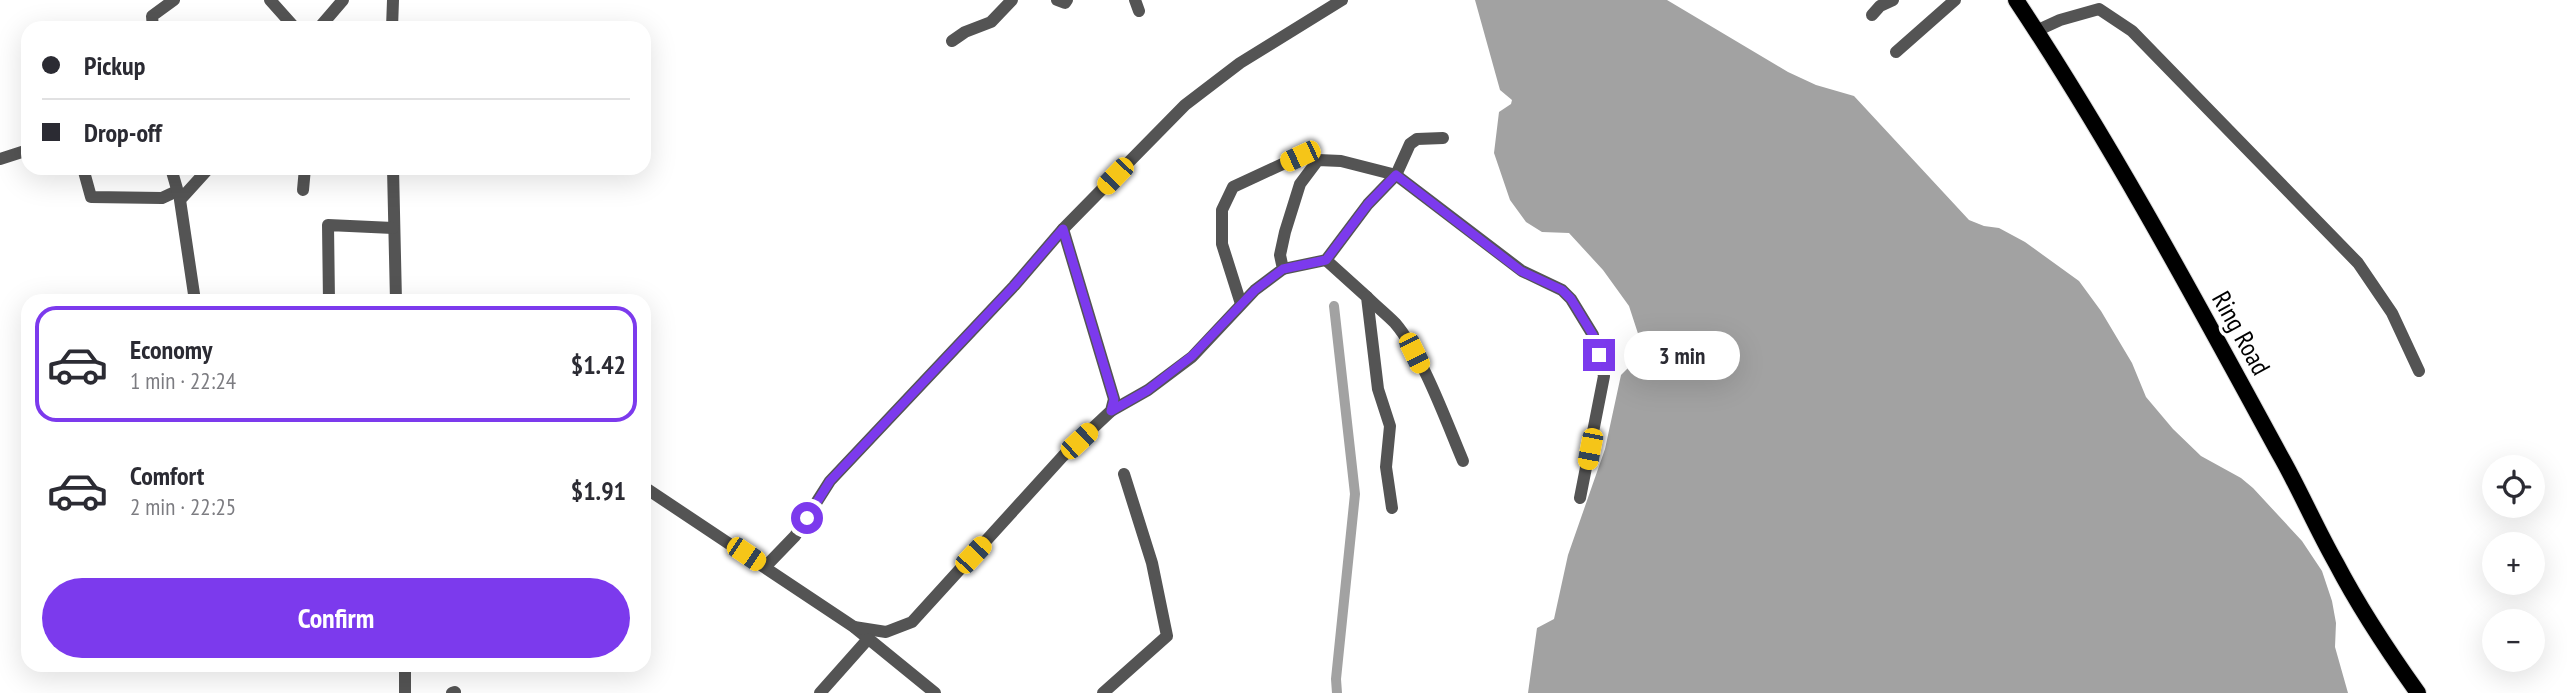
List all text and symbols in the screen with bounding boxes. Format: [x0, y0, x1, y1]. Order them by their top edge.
text: Pickup [84, 49, 145, 82]
text: Drop-off [84, 116, 162, 149]
car [1277, 138, 1324, 174]
car [1093, 154, 1138, 198]
street label: Ring Road [2205, 285, 2278, 380]
car [1396, 330, 1433, 376]
callout: 3 min [1624, 330, 1739, 380]
icon: car [46, 333, 109, 396]
text: Economy [130, 333, 212, 366]
route end [1583, 339, 1615, 371]
text: 3 min [1659, 341, 1705, 370]
text: $1.42 [571, 348, 626, 381]
text: 1 min · 22:24 [130, 366, 236, 395]
car [1057, 419, 1102, 463]
car [1576, 426, 1605, 472]
map controls [2482, 455, 2545, 672]
button: locate [2482, 455, 2545, 518]
icon: car [46, 459, 109, 522]
text: Comfort [130, 459, 204, 492]
text: $1.91 [571, 474, 626, 507]
text: 2 min · 22:25 [130, 492, 236, 521]
route start [791, 502, 823, 534]
car [951, 532, 996, 578]
button: + [2482, 532, 2545, 595]
car [723, 534, 770, 574]
button: Confirm [42, 578, 630, 658]
button: − [2482, 609, 2545, 672]

